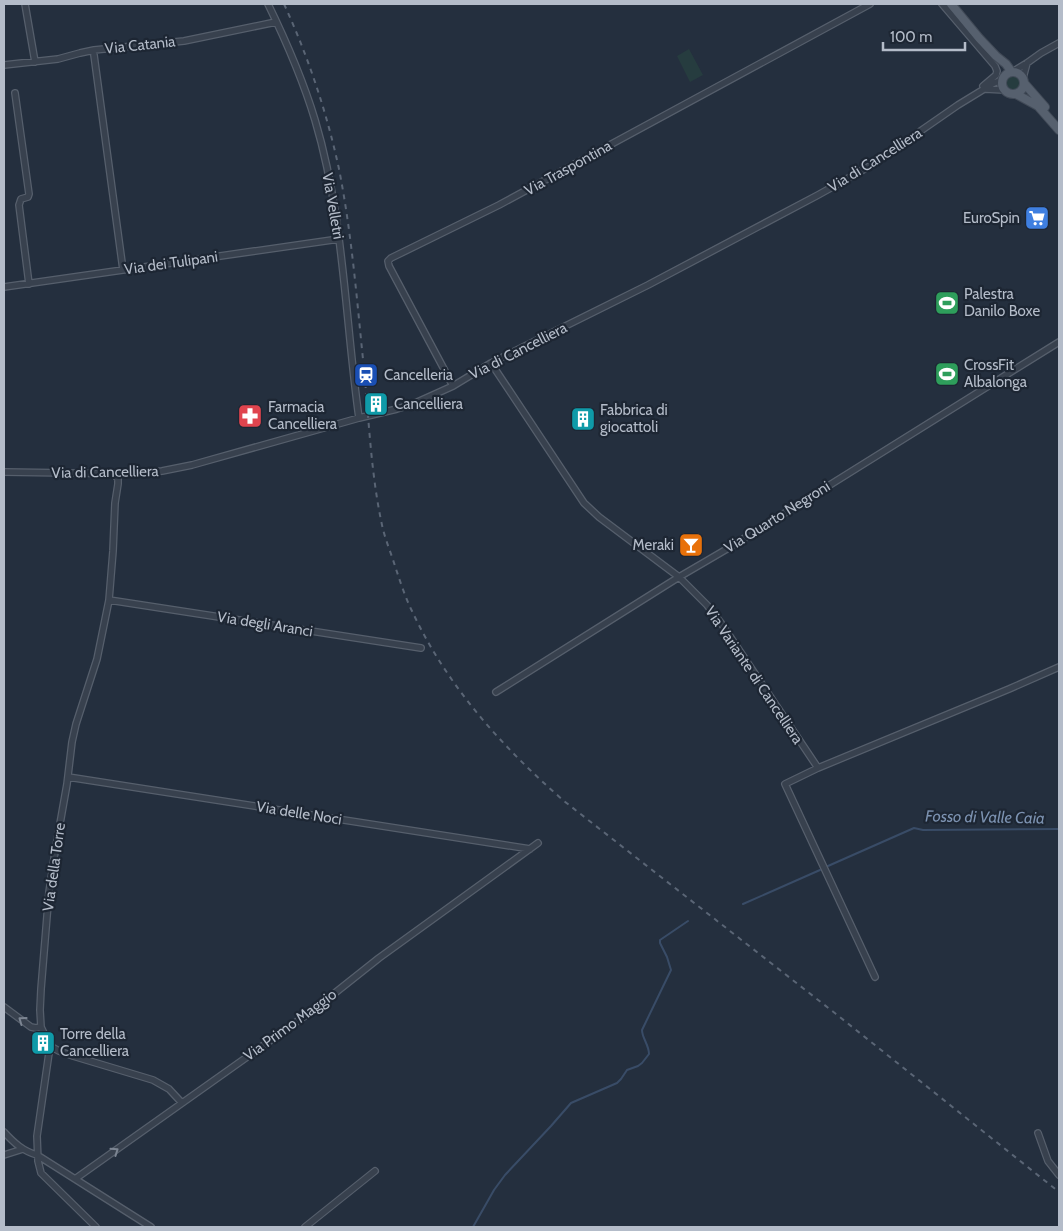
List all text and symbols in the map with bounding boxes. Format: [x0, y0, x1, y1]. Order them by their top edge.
scale bar [883, 20, 966, 52]
text: 100 m [890, 28, 932, 46]
street label: Via Catania [104, 32, 177, 58]
street label: Via di Cancelliera [825, 123, 926, 196]
street label: Via Traspontina [521, 136, 615, 199]
street label: Via Velletri [318, 171, 348, 241]
supermarket icon: EuroSpin [1024, 205, 1050, 231]
place label: EuroSpin [963, 209, 1020, 227]
street label: Via dei Tulipani [123, 248, 219, 278]
place label: Palestra Danilo Boxe [964, 285, 1040, 320]
sports icon: Palestra Danilo Boxe [934, 290, 960, 316]
street label: Via di Cancelliera [466, 318, 571, 383]
place label: CrossFit Albalonga [964, 356, 1028, 391]
sports icon: CrossFit Albalonga [934, 361, 960, 387]
station icon: Cancelleria [353, 362, 379, 388]
place label: Cancelleria [384, 366, 454, 384]
building icon: Cancelliera [363, 391, 389, 417]
place label: Cancelliera [394, 395, 464, 413]
place label: Farmacia Cancelliera [268, 398, 338, 433]
place label: Fabbrica di giocattoli [600, 401, 668, 436]
pharmacy icon: Farmacia Cancelliera [237, 403, 263, 429]
building icon: Fabbrica di giocattoli [570, 406, 596, 432]
street label: Via di Cancelliera [51, 462, 160, 482]
street label: Via Quarto Negroni [721, 477, 833, 557]
bar icon: Meraki [678, 532, 704, 558]
place label: Meraki [633, 536, 674, 554]
street label: Via Variante di Cancelliera [701, 603, 807, 748]
street label: Via degli Aranci [216, 608, 314, 640]
street label: Via delle Noci [255, 797, 343, 829]
water label: Fosso di Valle Caia [925, 806, 1045, 828]
street label: Via della Torre [39, 821, 69, 912]
street label: Via Primo Maggio [240, 985, 340, 1065]
one-way arrow [18, 1017, 28, 1026]
place label: Torre della Cancelliera [60, 1025, 130, 1060]
building icon: Torre della Cancelliera [30, 1030, 56, 1056]
one-way arrow [109, 1148, 119, 1157]

